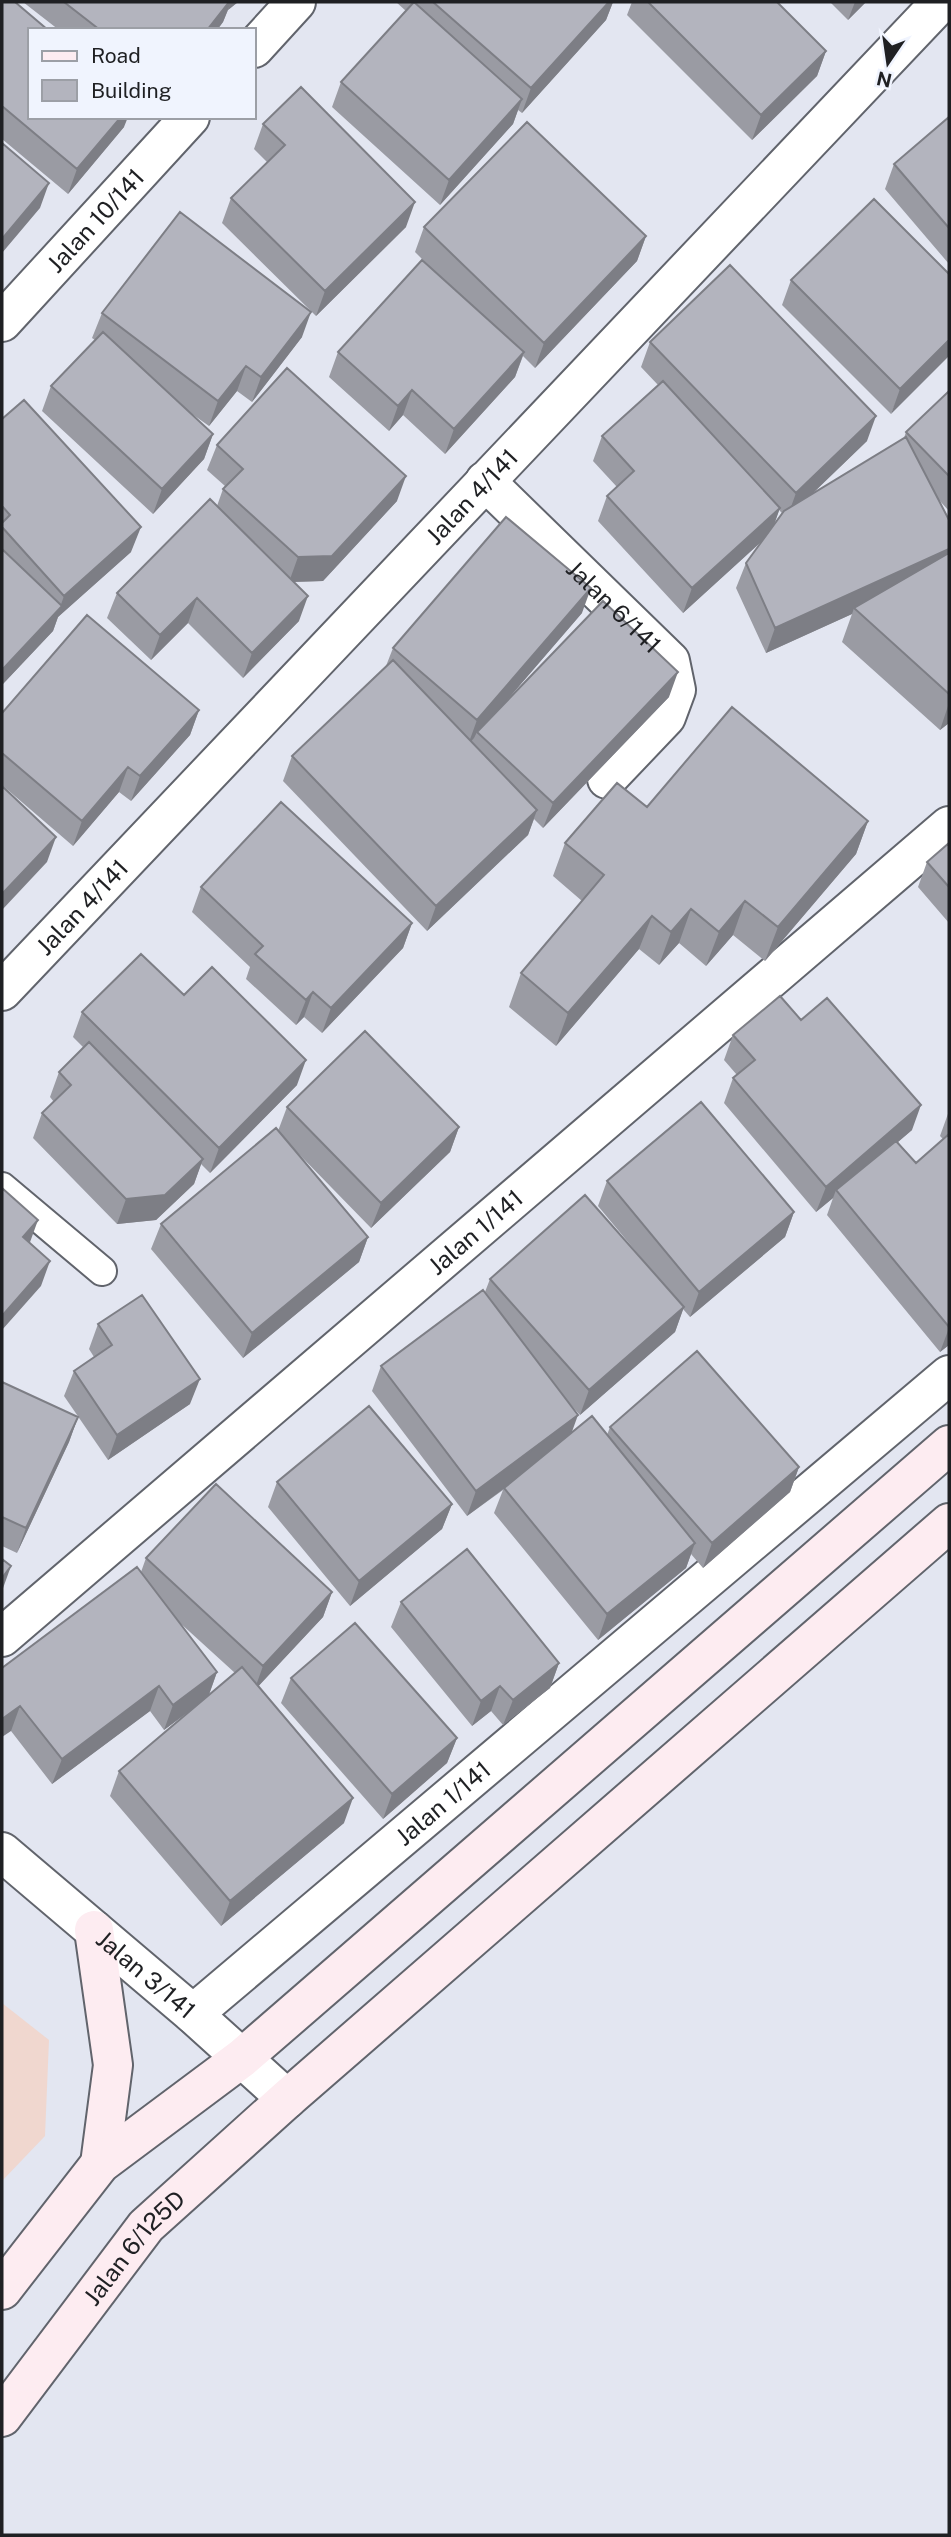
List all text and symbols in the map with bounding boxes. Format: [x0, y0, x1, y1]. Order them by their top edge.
legend [28, 28, 256, 119]
north arrow [853, 28, 923, 98]
text: Road [91, 43, 141, 68]
text: N [874, 67, 894, 92]
text: Building [91, 78, 172, 103]
street label: Jalan 10/141 [41, 163, 150, 278]
street label: Jalan 4/141 [420, 443, 523, 550]
street label: Jalan 6/141 [561, 554, 667, 659]
street label: Jalan 4/141 [30, 853, 134, 960]
street label: Jalan 1/141 [422, 1184, 528, 1280]
street label: Jalan 1/141 [390, 1755, 496, 1851]
street label: Jalan 3/141 [91, 1924, 201, 2024]
street label: Jalan 6/125D [77, 2184, 190, 2311]

